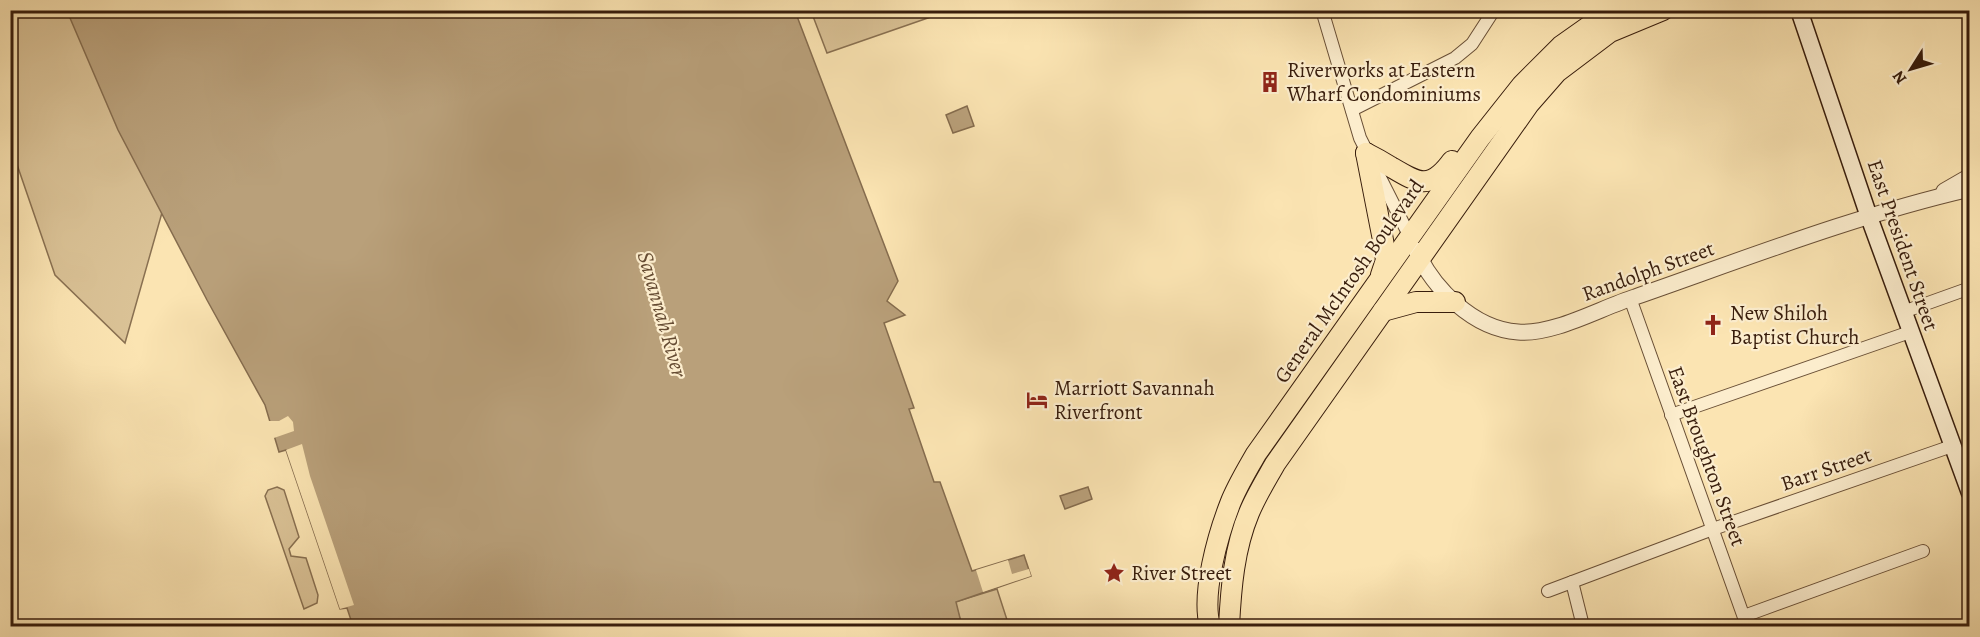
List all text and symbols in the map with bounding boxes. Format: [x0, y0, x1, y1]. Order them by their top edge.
north arrow [1881, 39, 1941, 99]
place label: Riverworks at Eastern Wharf Condominiums [1286, 56, 1481, 108]
text: N [1887, 66, 1912, 89]
building icon: Riverworks at Eastern Wharf Condominiums [1258, 70, 1282, 94]
street label: East President Street [1861, 156, 1945, 334]
street label: General McIntosh Boulevard [1268, 173, 1431, 389]
street label: Randolph Street [1578, 234, 1718, 308]
water label: Savannah River [630, 248, 695, 382]
place label: New Shiloh Baptist Church [1730, 299, 1859, 351]
church icon: New Shiloh Baptist Church [1701, 313, 1725, 337]
street label: East Broughton Street [1661, 362, 1753, 550]
place label: Marriott Savannah Riverfront [1054, 374, 1215, 426]
hotel icon: Marriott Savannah Riverfront [1025, 388, 1049, 412]
street label: Barr Street [1777, 440, 1875, 498]
place label: River Street [1131, 559, 1232, 587]
place icon: River Street [1102, 561, 1126, 585]

